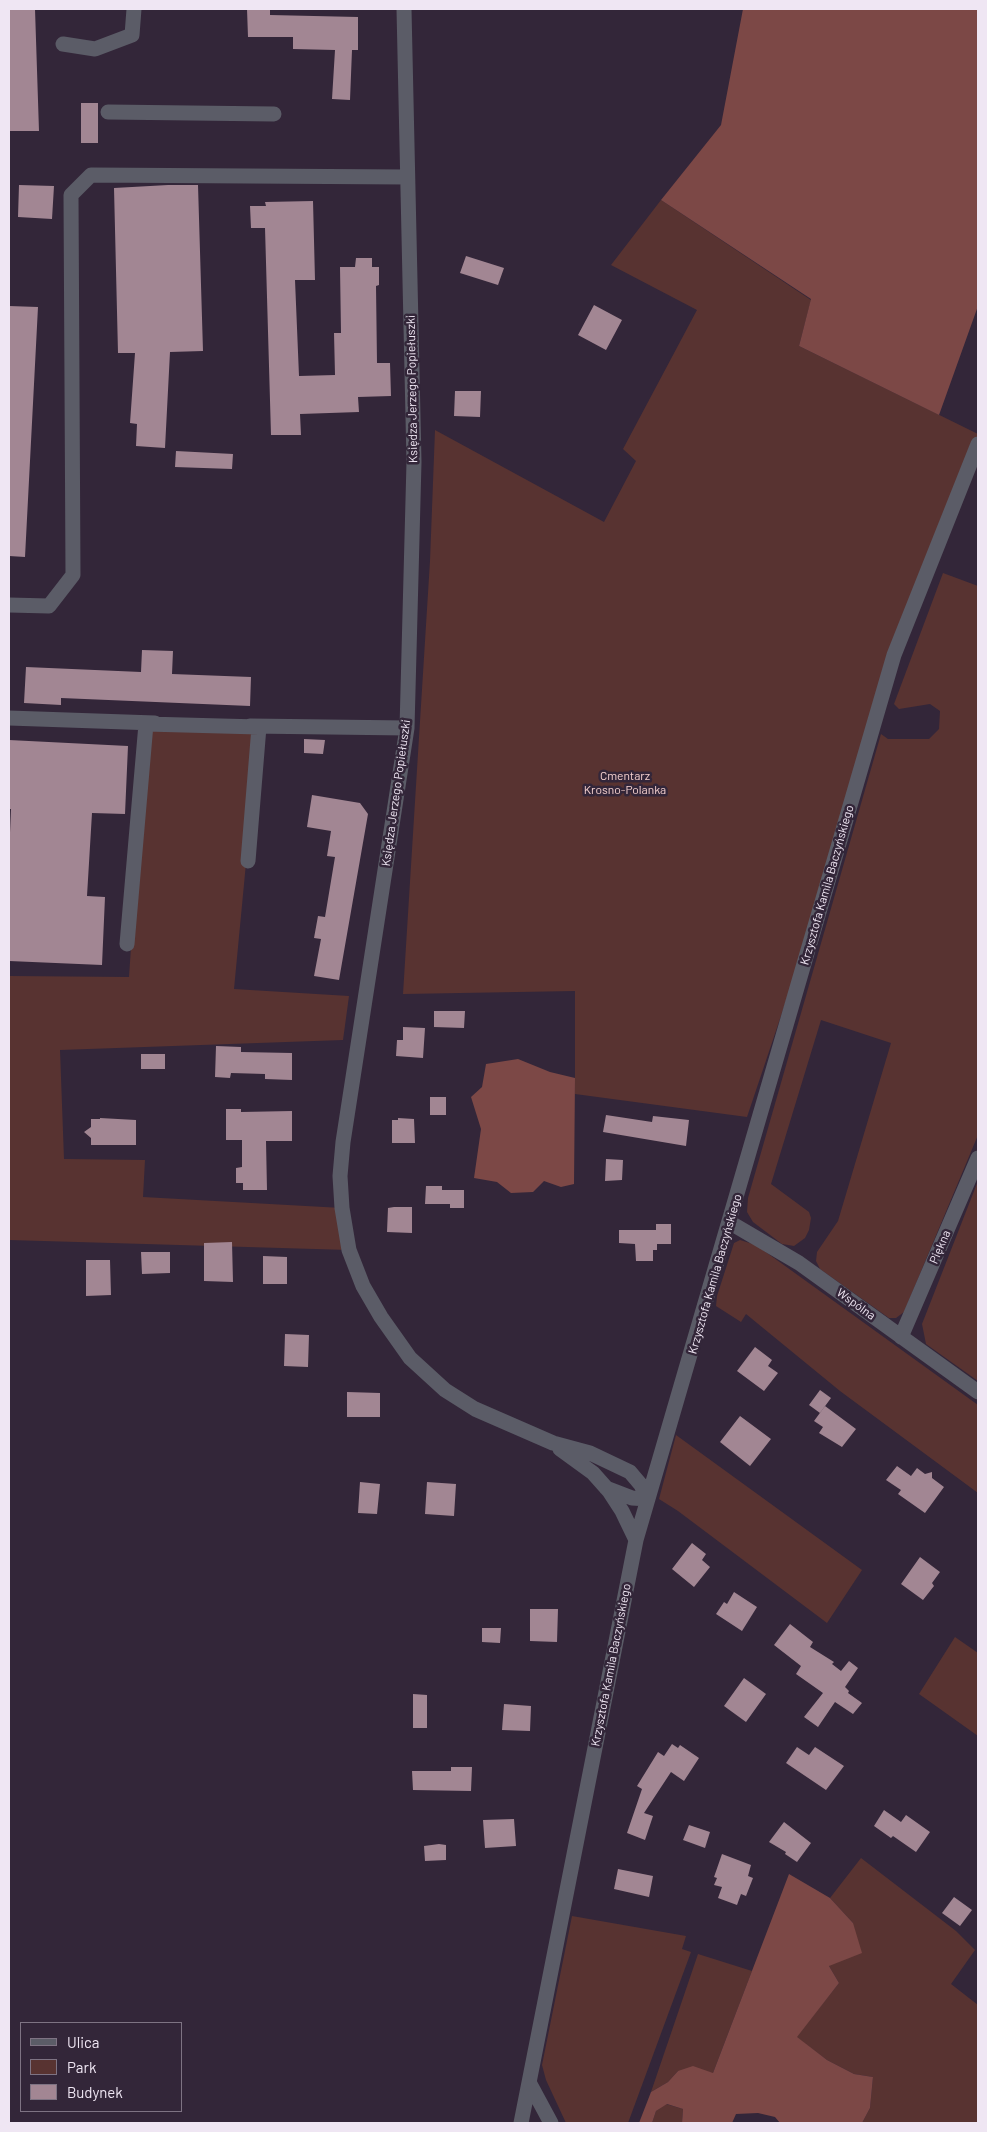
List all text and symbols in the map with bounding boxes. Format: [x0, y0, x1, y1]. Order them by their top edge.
street label: Księdza Jerzego Popiełuszki [404, 315, 420, 463]
street label: Księdza Jerzego Popiełuszki [379, 719, 413, 867]
park label: Cmentarz Krosno-Polanka [584, 769, 666, 797]
street label: Krzysztofa Kamila Baczyńskiego [797, 803, 857, 967]
street label: Krzysztofa Kamila Baczyńskiego [685, 1192, 745, 1356]
street label: Piękna [927, 1228, 953, 1266]
street label: Wspólna [834, 1285, 878, 1323]
street label: Krzysztofa Kamila Baczyńskiego [588, 1582, 634, 1748]
legend [20, 2022, 182, 2112]
text: Ulica [67, 2033, 99, 2051]
text: Park [67, 2058, 96, 2076]
text: Budynek [67, 2083, 123, 2101]

